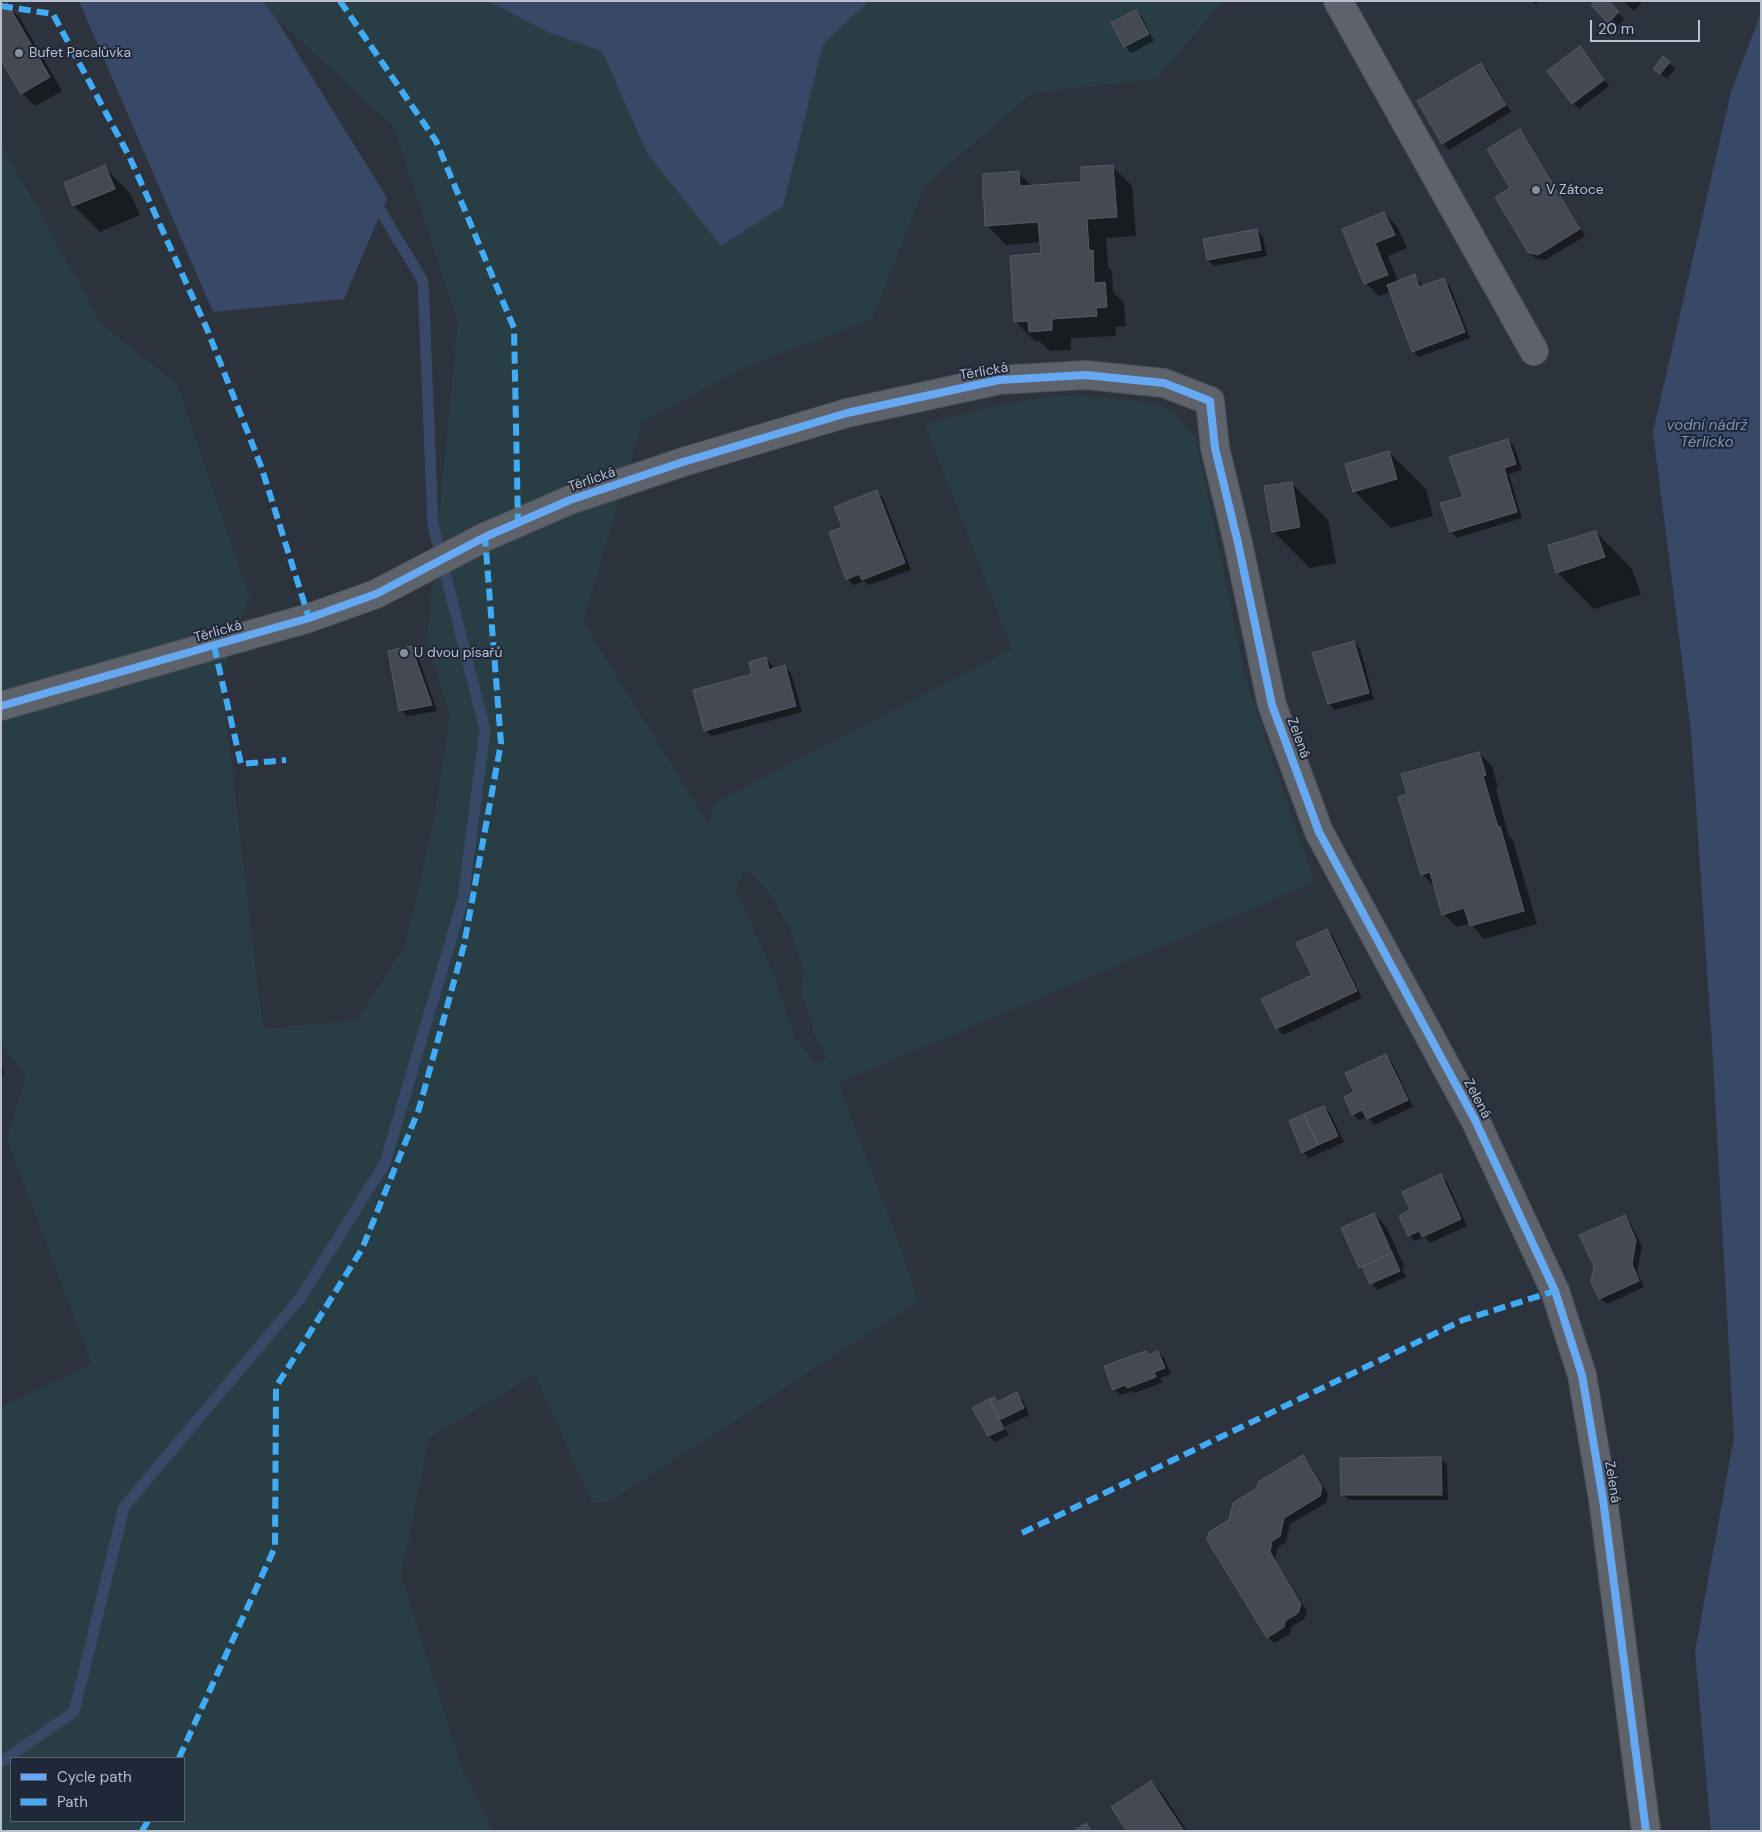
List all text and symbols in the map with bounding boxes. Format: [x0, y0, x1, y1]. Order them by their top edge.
scale bar [1592, 10, 1702, 42]
text: 20 m [1598, 19, 1634, 39]
place label: Bufet Pacalůvka [29, 45, 131, 61]
marker: Bufet Pacalůvka [13, 47, 25, 59]
place label: V Zátoce [1546, 182, 1604, 198]
marker: V Zátoce [1530, 184, 1542, 196]
street label: Těrlická [958, 359, 1010, 385]
water label: vodní nádrž Těrlicko [1666, 417, 1748, 452]
street label: Těrlická [566, 464, 618, 496]
street label: Těrlická [192, 617, 244, 647]
place label: U dvou písařů [414, 645, 502, 661]
marker: U dvou písařů [398, 647, 410, 659]
street label: Zelená [1283, 715, 1313, 761]
street label: Zelená [1460, 1076, 1494, 1122]
street label: Zelená [1600, 1460, 1624, 1504]
legend [10, 1757, 185, 1822]
text: Cycle path [57, 1767, 132, 1787]
text: Path [57, 1792, 88, 1812]

